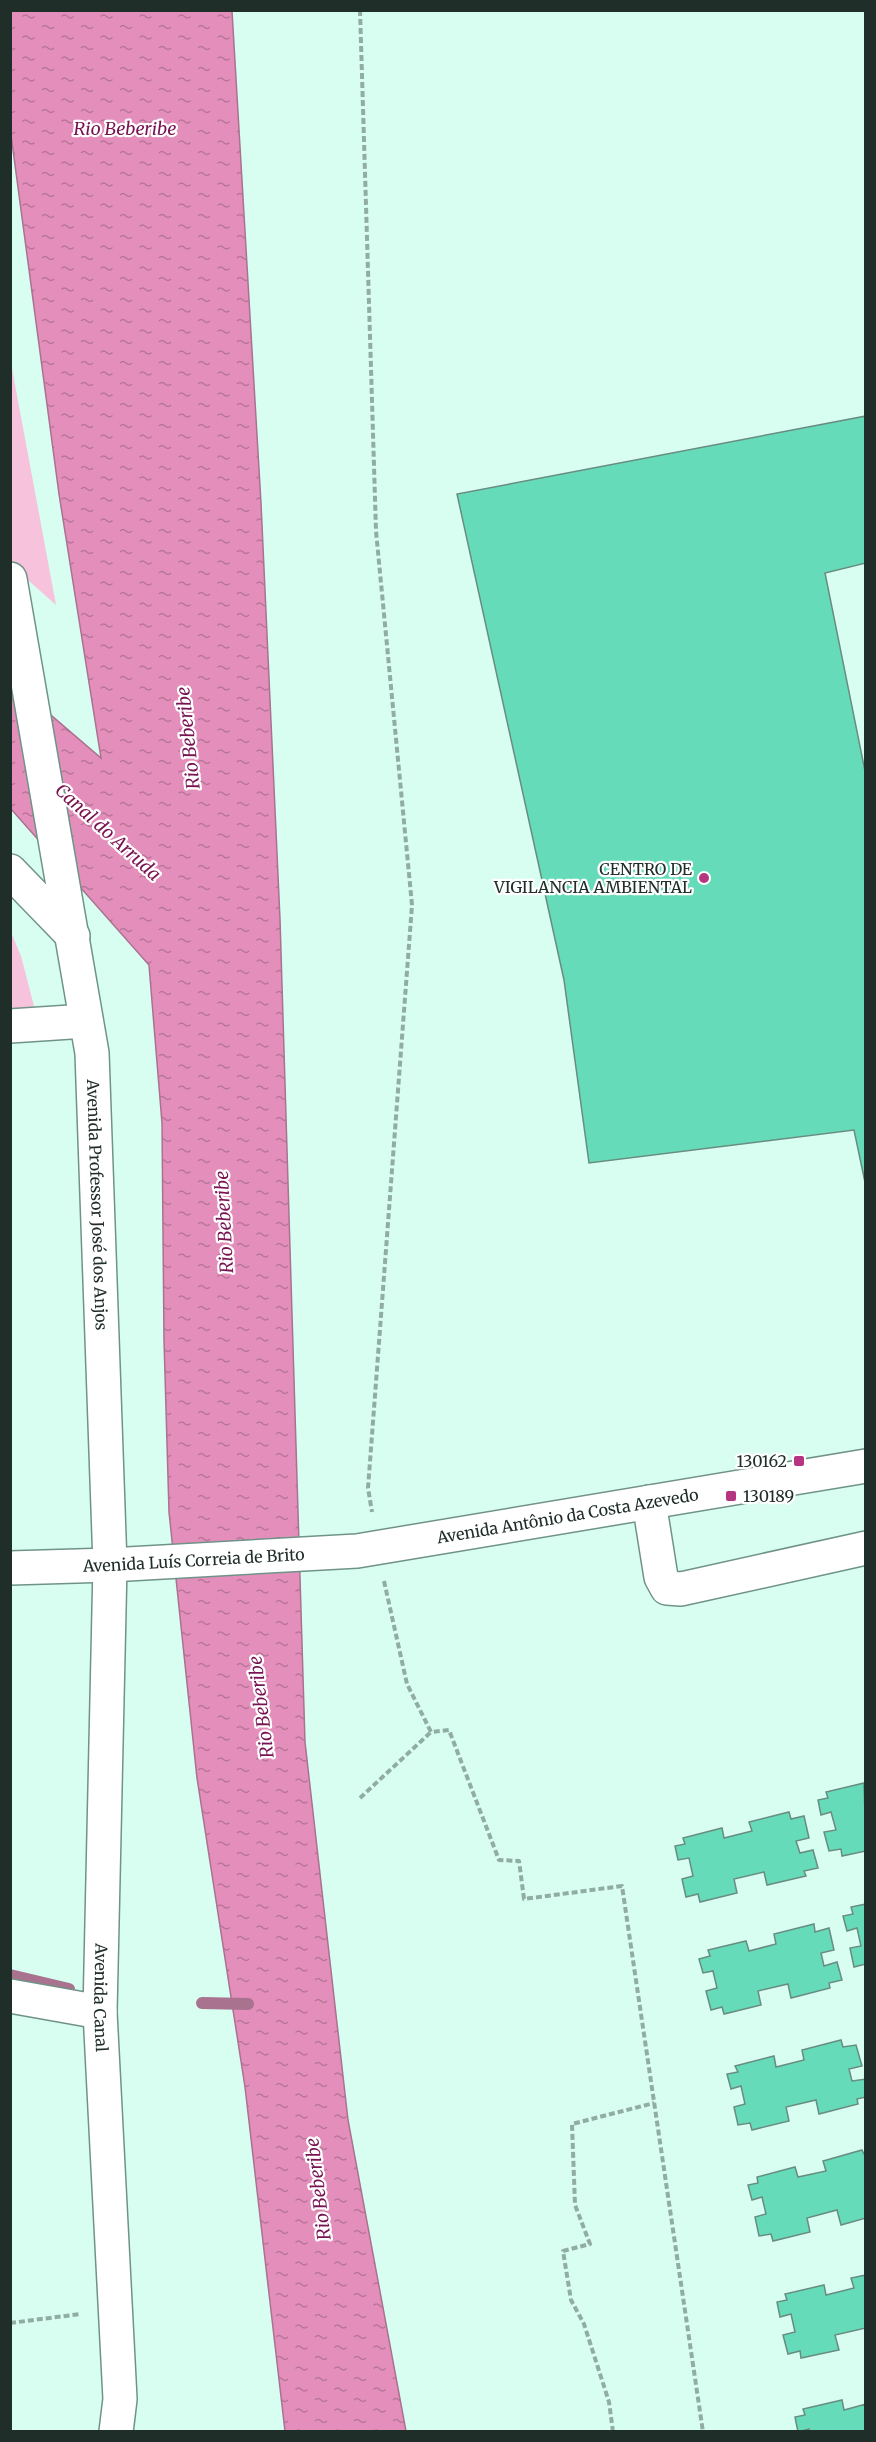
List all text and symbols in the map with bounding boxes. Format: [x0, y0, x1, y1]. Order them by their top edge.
water label: Rio Beberibe [74, 117, 176, 140]
water label: Rio Beberibe [171, 686, 205, 790]
water label: Canal do Arruda [50, 778, 166, 886]
place label: CENTRO DE VIGILANCIA AMBIENTAL [493, 859, 693, 897]
marker: CENTRO DE VIGILANCIA AMBIENTAL [697, 871, 711, 885]
street label: Avenida Professor José dos Anjos [83, 1078, 112, 1331]
water label: Rio Beberibe [210, 1170, 238, 1274]
place label: 130162 [736, 1451, 787, 1471]
marker: 130162 [792, 1454, 806, 1468]
street label: Avenida Antônio da Costa Azevedo [434, 1484, 700, 1548]
place label: 130189 [743, 1486, 794, 1506]
marker: 130189 [724, 1489, 738, 1503]
street label: Avenida Luís Correia de Brito [82, 1544, 305, 1576]
water label: Rio Beberibe [243, 1655, 279, 1759]
street label: Avenida Canal [90, 1942, 112, 2052]
water label: Rio Beberibe [300, 2137, 336, 2241]

